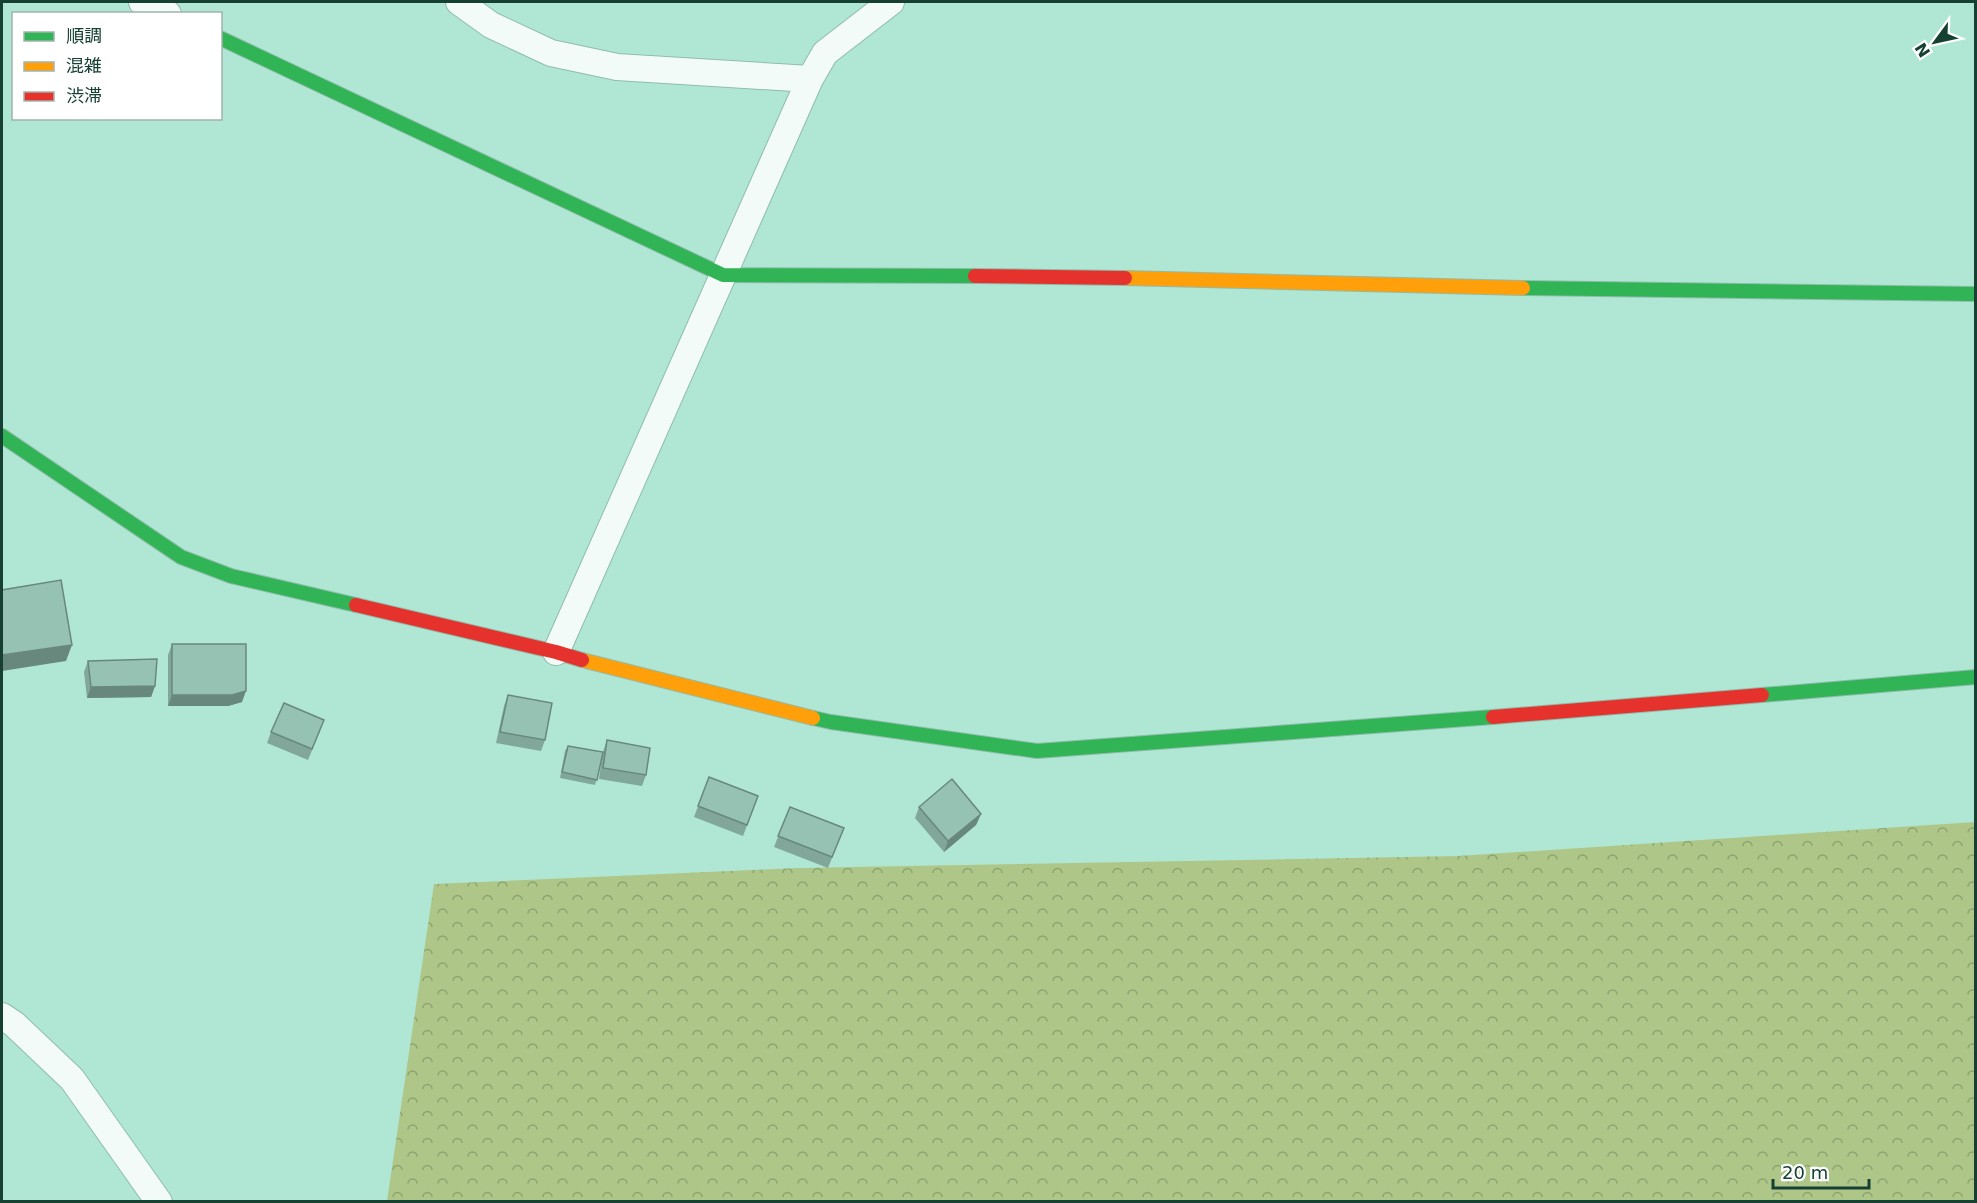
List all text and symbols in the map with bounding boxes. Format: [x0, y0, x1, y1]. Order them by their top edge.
legend [12, 12, 222, 120]
north arrow [1905, 12, 1965, 72]
text: 順調 [66, 25, 102, 46]
text: N [1911, 39, 1934, 61]
text: 混雑 [66, 55, 102, 76]
text: 渋滞 [66, 85, 102, 106]
scale bar [1773, 1152, 1869, 1190]
text: 20 m [1782, 1162, 1828, 1183]

